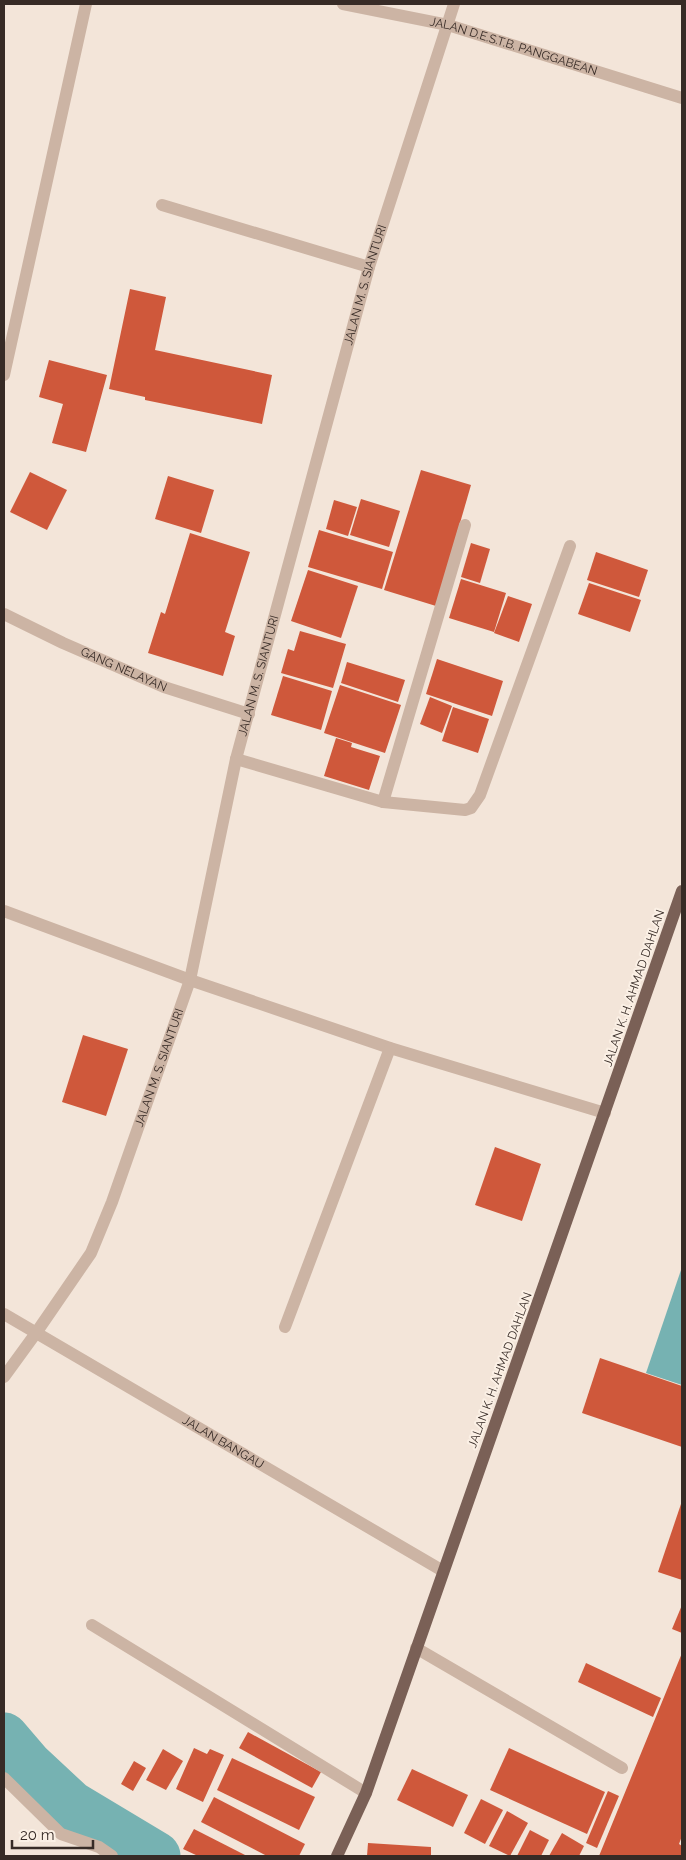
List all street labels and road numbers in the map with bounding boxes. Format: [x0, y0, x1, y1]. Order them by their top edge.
street label: JALAN D.E.S.T.B. PANGGABEAN [429, 15, 599, 78]
street label: JALAN M. S. SIANTURI [341, 223, 389, 347]
street label: JALAN M. S. SIANTURI [236, 614, 282, 738]
street label: GANG NELAYAN [78, 645, 169, 694]
street label: JALAN K. H. AHMAD DAHLAN [601, 908, 667, 1068]
street label: JALAN M. S. SIANTURI [132, 1007, 186, 1129]
street label: JALAN K. H. AHMAD DAHLAN [465, 1290, 535, 1450]
street label: JALAN BANGAU [180, 1413, 266, 1472]

